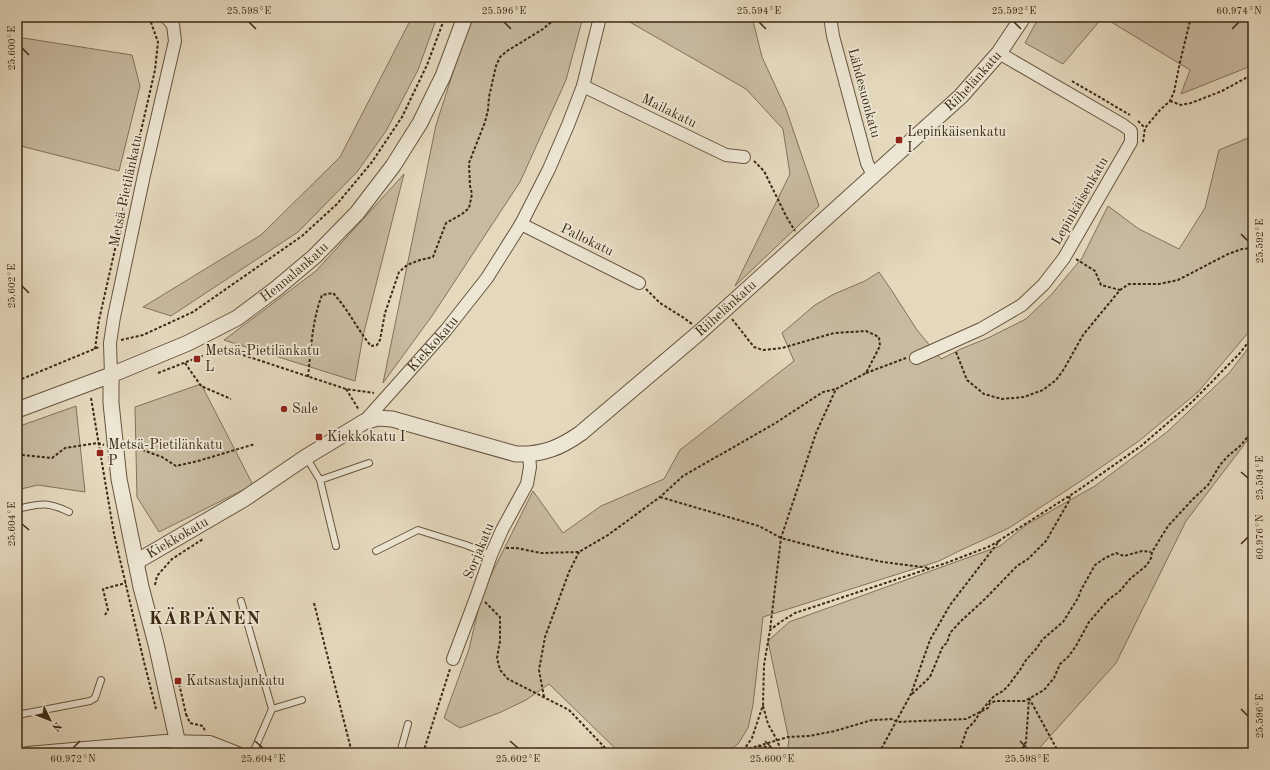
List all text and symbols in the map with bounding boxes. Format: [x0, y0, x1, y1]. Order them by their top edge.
text: 25.598°E [227, 6, 271, 16]
text: 25.596°E [482, 6, 526, 16]
text: 25.594°E [737, 6, 781, 16]
text: 25.592°E [992, 6, 1036, 16]
text: 60.974°N [1216, 6, 1262, 16]
text: 25.600°E [7, 26, 17, 70]
street label: Lähdesuonkatu [845, 47, 883, 140]
street label: Riihelänkatu [942, 48, 1005, 114]
street label: Mailakatu [639, 92, 699, 131]
place label: Lepinkäisenkatu I [907, 125, 1007, 155]
street label: Metsä-Pietilänkatu [107, 133, 145, 248]
marker: Lepinkäisenkatu I [894, 135, 904, 145]
street label: Lepinkäisenkatu [1049, 154, 1111, 247]
text: 25.592°E [1255, 219, 1265, 263]
street label: Pallokatu [558, 221, 616, 259]
street label: Hennalankatu [258, 239, 331, 305]
text: 25.602°E [7, 264, 17, 308]
street label: Riihelänkatu [693, 277, 760, 339]
street label: Kiekkokatu [405, 313, 461, 375]
place label: Metsä-Pietilänkatu L [205, 344, 320, 374]
marker: Metsä-Pietilänkatu L [192, 354, 202, 364]
place label: Sale [292, 402, 318, 416]
marker: Sale [279, 404, 289, 414]
place label: Kiekkokatu I [327, 430, 405, 444]
marker: Kiekkokatu I [314, 432, 324, 442]
place label: Metsä-Pietilänkatu P [108, 438, 223, 468]
marker: Metsä-Pietilänkatu P [95, 448, 105, 458]
text: 25.594°E [1255, 456, 1265, 500]
text: 25.604°E [7, 502, 17, 546]
street label: Kiekkokatu [144, 514, 211, 561]
text: 60.976°N [1255, 514, 1265, 560]
street label: Sorjakatu [461, 520, 497, 581]
district label: KÄRPÄNEN [149, 607, 261, 628]
place label: Katsastajankatu [186, 674, 285, 688]
marker: Katsastajankatu [173, 676, 183, 686]
text: 25.596°E [1255, 694, 1265, 738]
north arrow [30, 700, 70, 740]
text: N [49, 719, 63, 733]
text: 60.972°N [50, 754, 96, 764]
text: 25.604°E [241, 754, 285, 764]
text: 25.602°E [496, 754, 540, 764]
text: 25.600°E [750, 754, 794, 764]
text: 25.598°E [1005, 754, 1049, 764]

